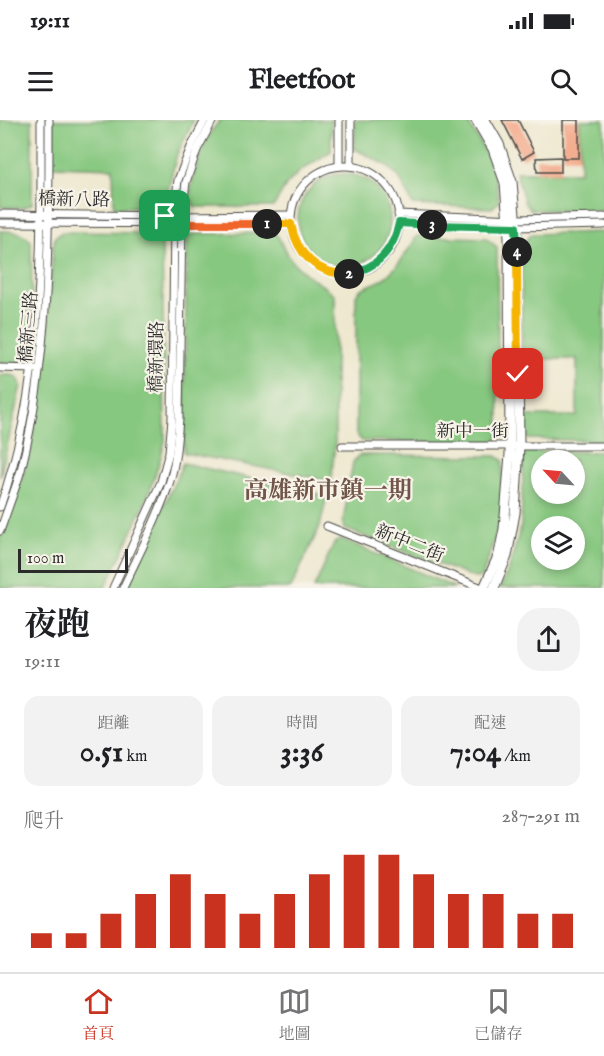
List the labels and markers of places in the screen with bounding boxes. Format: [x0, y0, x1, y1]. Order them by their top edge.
pin [139, 190, 190, 241]
pin: 1 [252, 209, 282, 239]
pin: 3 [417, 210, 447, 240]
pin: 4 [502, 237, 532, 267]
pin: 2 [334, 259, 364, 289]
pin [492, 348, 543, 399]

